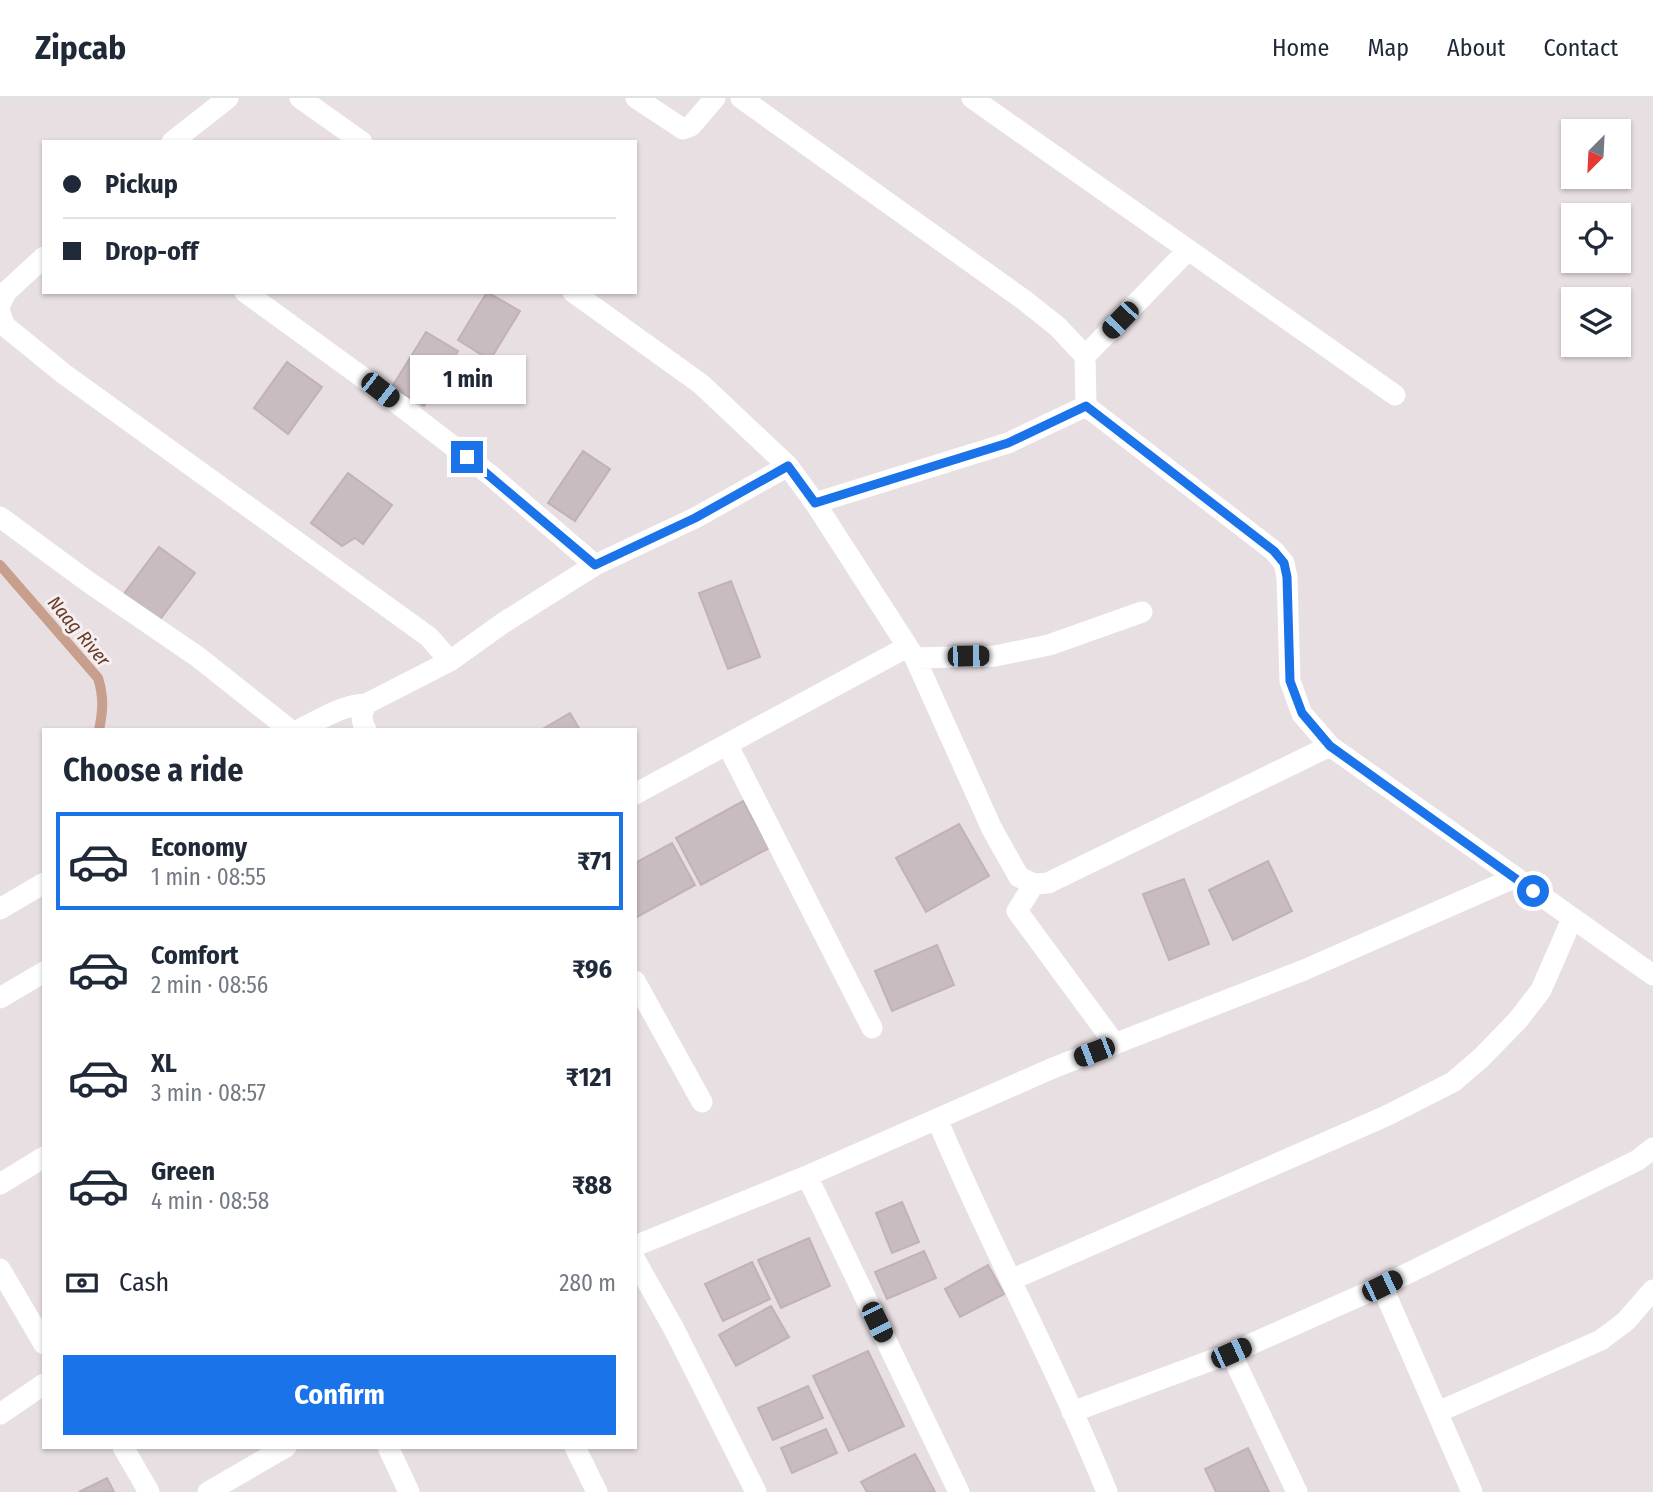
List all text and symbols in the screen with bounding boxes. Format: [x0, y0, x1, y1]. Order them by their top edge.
text: Zipcab [35, 28, 126, 68]
text: Home [1272, 34, 1329, 62]
text: Map [1367, 34, 1409, 62]
text: About [1447, 34, 1505, 62]
text: Contact [1543, 34, 1618, 62]
north arrow [1561, 119, 1631, 189]
map controls [1561, 119, 1631, 357]
text: Pickup [105, 169, 178, 200]
button: locate [1561, 203, 1631, 273]
text: Drop-off [105, 236, 198, 267]
button: layers [1561, 287, 1631, 357]
car [1098, 298, 1143, 342]
callout: 1 min [409, 356, 525, 404]
text: 1 min [443, 365, 493, 393]
car [357, 369, 404, 411]
route end [451, 441, 483, 473]
water label: Naag River [43, 591, 116, 672]
car [947, 645, 990, 667]
text: Choose a ride [63, 751, 244, 789]
icon: car [67, 830, 130, 893]
text: Economy [151, 832, 247, 863]
text: ₹71 [577, 846, 612, 877]
text: 1 min · 08:55 [151, 863, 266, 891]
route start [1517, 875, 1549, 907]
icon: car [67, 938, 130, 1001]
text: Comfort [151, 940, 239, 971]
text: ₹96 [572, 954, 612, 985]
text: 2 min · 08:56 [151, 971, 268, 999]
car [1071, 1035, 1118, 1069]
icon: car [67, 1046, 130, 1109]
text: XL [151, 1048, 177, 1079]
text: ₹121 [566, 1062, 612, 1093]
text: 3 min · 08:57 [151, 1079, 266, 1107]
icon: car [67, 1154, 130, 1217]
text: Green [151, 1156, 215, 1187]
text: ₹88 [572, 1170, 612, 1201]
text: 4 min · 08:58 [151, 1187, 269, 1215]
icon: cash [63, 1264, 101, 1302]
text: Cash [119, 1267, 169, 1298]
car [1359, 1267, 1406, 1305]
text: 280 m [559, 1269, 616, 1297]
car [859, 1299, 896, 1345]
car [1208, 1335, 1255, 1371]
button: Confirm [63, 1355, 616, 1435]

